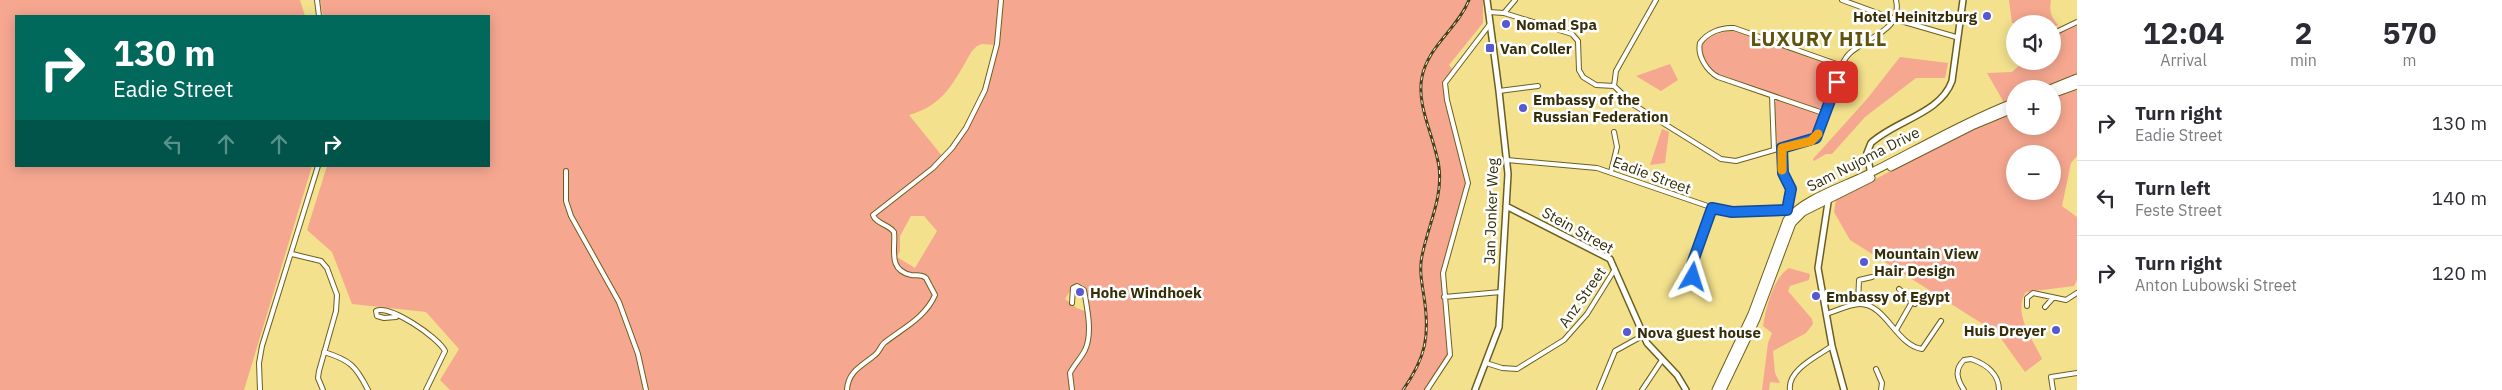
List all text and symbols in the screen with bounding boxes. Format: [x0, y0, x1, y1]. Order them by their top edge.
place label: Hotel Heinitzburg [1853, 7, 1978, 26]
marker: Hotel Heinitzburg [1981, 10, 1993, 22]
text: 12:04 [2143, 13, 2224, 52]
text: 2 [2294, 13, 2312, 52]
text: 570 [2382, 13, 2436, 52]
place label: Nomad Spa [1516, 15, 1597, 34]
map controls [2006, 15, 2061, 200]
button: sound [2006, 15, 2061, 70]
marker: Nomad Spa [1500, 18, 1512, 30]
district label: LUXURY HILL [1751, 25, 1887, 52]
text: 130 m [113, 30, 216, 76]
icon: right [30, 35, 95, 100]
place label: Van Coller [1500, 39, 1572, 58]
marker: Van Coller [1484, 42, 1496, 54]
text: Arrival [2160, 50, 2207, 70]
text: min [2290, 50, 2317, 70]
text: m [2402, 50, 2416, 70]
pin [1816, 61, 1858, 103]
icon: arrive [1823, 68, 1851, 96]
text: Eadie Street [113, 74, 233, 103]
button: + [2006, 80, 2061, 135]
place label: Embassy of the Russian Federation [1533, 90, 1668, 126]
text: Turn right [2135, 101, 2222, 125]
marker: Embassy of the Russian Federation [1517, 102, 1529, 114]
icon: right [2092, 109, 2120, 137]
text: 130 m [2432, 111, 2487, 135]
street label: Sam Nujoma Drive [1803, 122, 1923, 196]
text: Eadie Street [2135, 125, 2223, 145]
icon: left [159, 130, 187, 158]
icon: ahead [212, 130, 240, 158]
icon: ahead [265, 130, 293, 158]
icon: right [318, 130, 346, 158]
button: − [2006, 145, 2061, 200]
street label: Eadie Street [1610, 152, 1694, 198]
street label: Jan Jonker Weg [1480, 157, 1502, 265]
text: Turn left [2135, 176, 2211, 200]
icon: left [2092, 184, 2120, 212]
text: 140 m [2432, 186, 2487, 210]
text: Feste Street [2135, 200, 2222, 220]
street label: Stein Street [1539, 203, 1617, 257]
place label: Mountain View Hair Design [1874, 244, 1979, 280]
position arrow [1666, 250, 1718, 302]
text: Turn right [2135, 251, 2222, 275]
marker: Mountain View Hair Design [1858, 256, 1870, 268]
icon: right [2092, 259, 2120, 287]
text: 120 m [2432, 261, 2487, 285]
street label: Anz Street [1554, 263, 1610, 331]
text: Anton Lubowski Street [2135, 275, 2297, 295]
place label: Hohe Windhoek [1090, 283, 1202, 302]
marker: Hohe Windhoek [1074, 286, 1086, 298]
place label: Embassy of Egypt [1826, 287, 1950, 306]
marker: Embassy of Egypt [1810, 290, 1822, 302]
place label: Huis Dreyer [1964, 321, 2046, 340]
place label: Nova guest house [1637, 323, 1761, 342]
marker: Huis Dreyer [2050, 324, 2062, 336]
marker: Nova guest house [1621, 326, 1633, 338]

